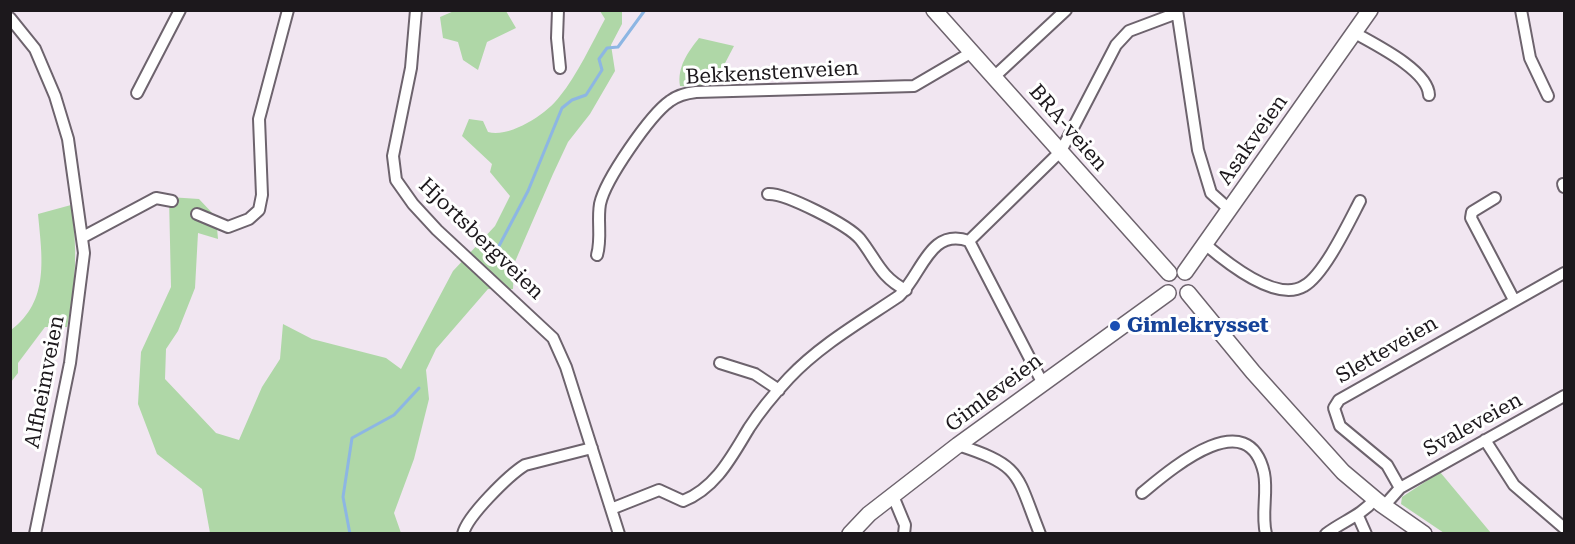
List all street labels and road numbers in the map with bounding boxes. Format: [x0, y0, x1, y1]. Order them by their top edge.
street label: Bekkenstenveien [685, 56, 859, 90]
street label: BRA-veien [1023, 79, 1113, 177]
street label: Asakveien [1213, 90, 1293, 190]
street label: Hjortsbergveien [413, 173, 549, 305]
street label: Sletteveien [1332, 311, 1442, 389]
street label: Alfheimveien [20, 313, 70, 451]
street label: Gimleveien [941, 348, 1047, 438]
street label: Svaleveien [1419, 388, 1527, 462]

